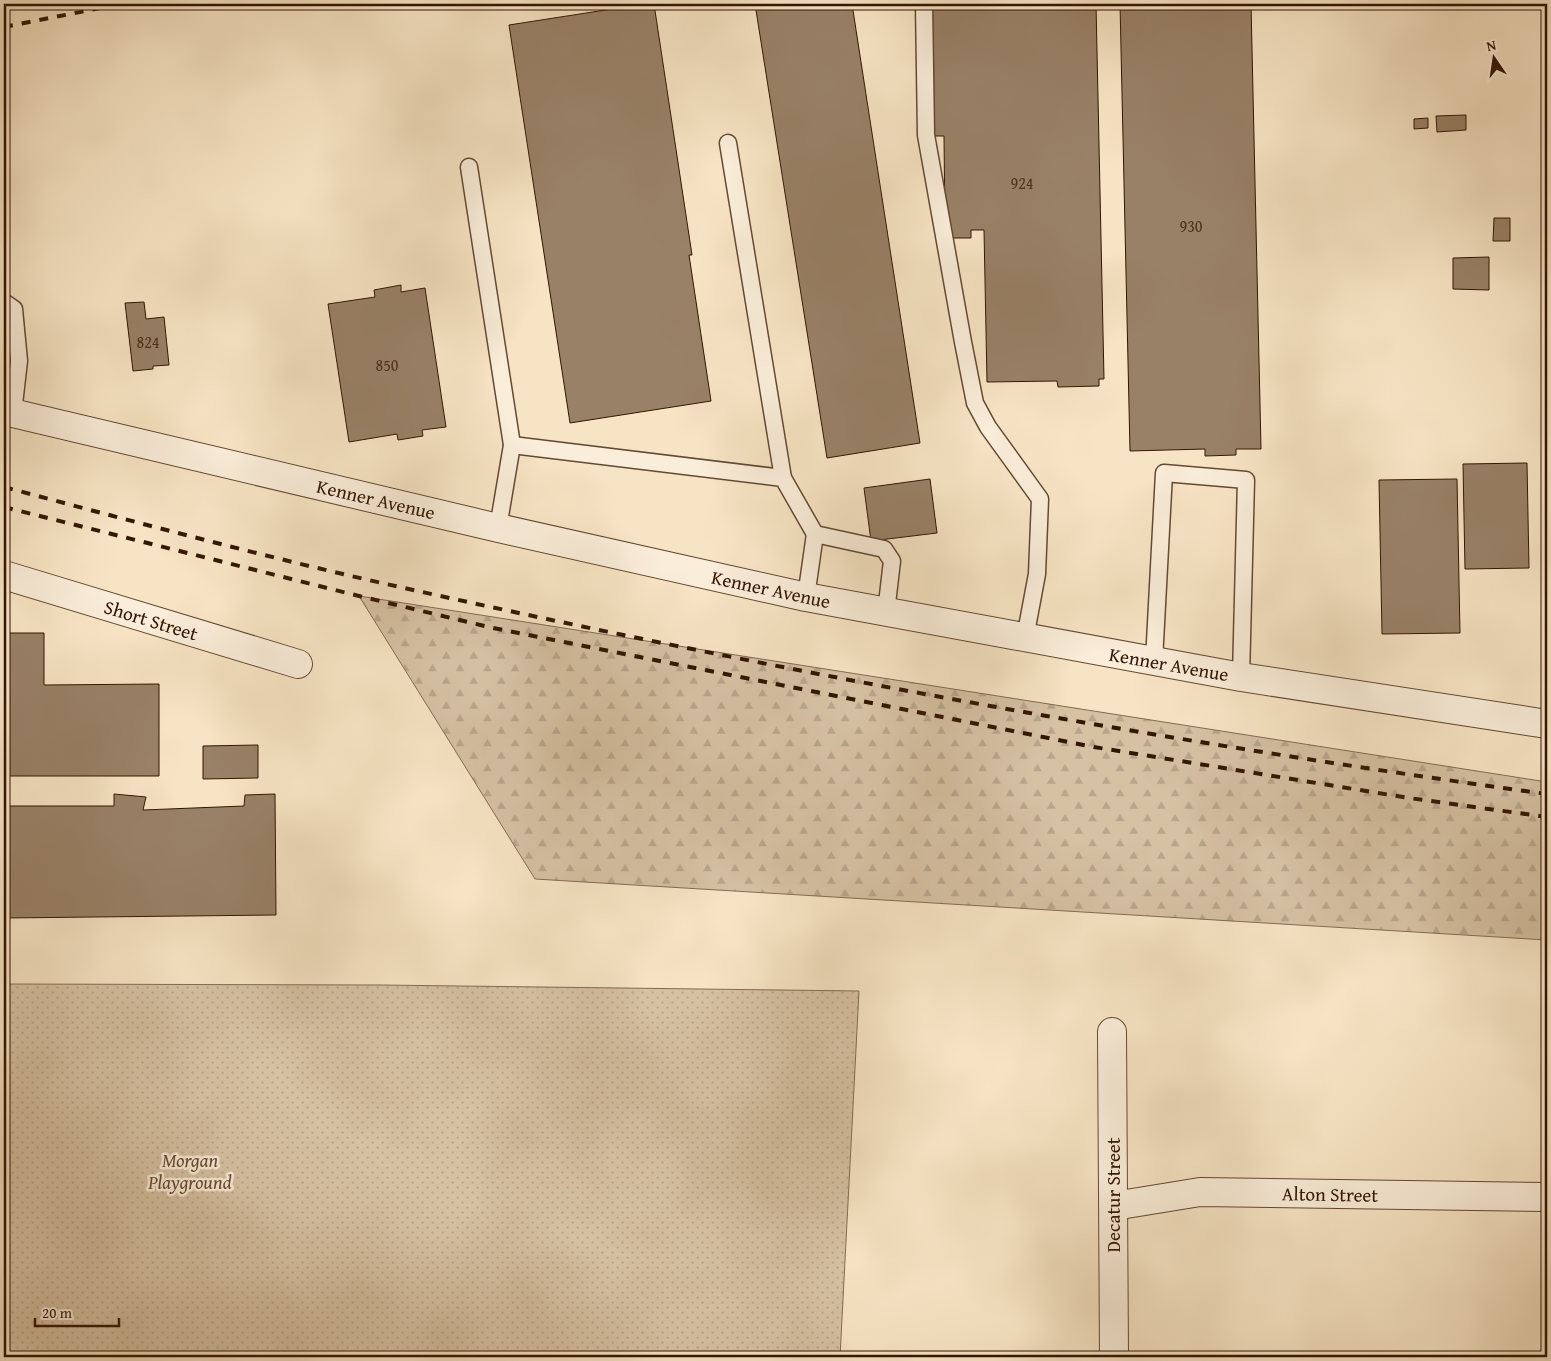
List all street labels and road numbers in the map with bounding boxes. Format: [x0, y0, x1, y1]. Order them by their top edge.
street label: Kenner Avenue [314, 472, 438, 526]
street label: Kenner Avenue [709, 563, 833, 615]
street label: Short Street [101, 593, 201, 648]
street label: Kenner Avenue [1107, 640, 1231, 688]
street label: Decatur Street [1099, 1137, 1127, 1252]
street label: Alton Street [1282, 1179, 1379, 1209]

